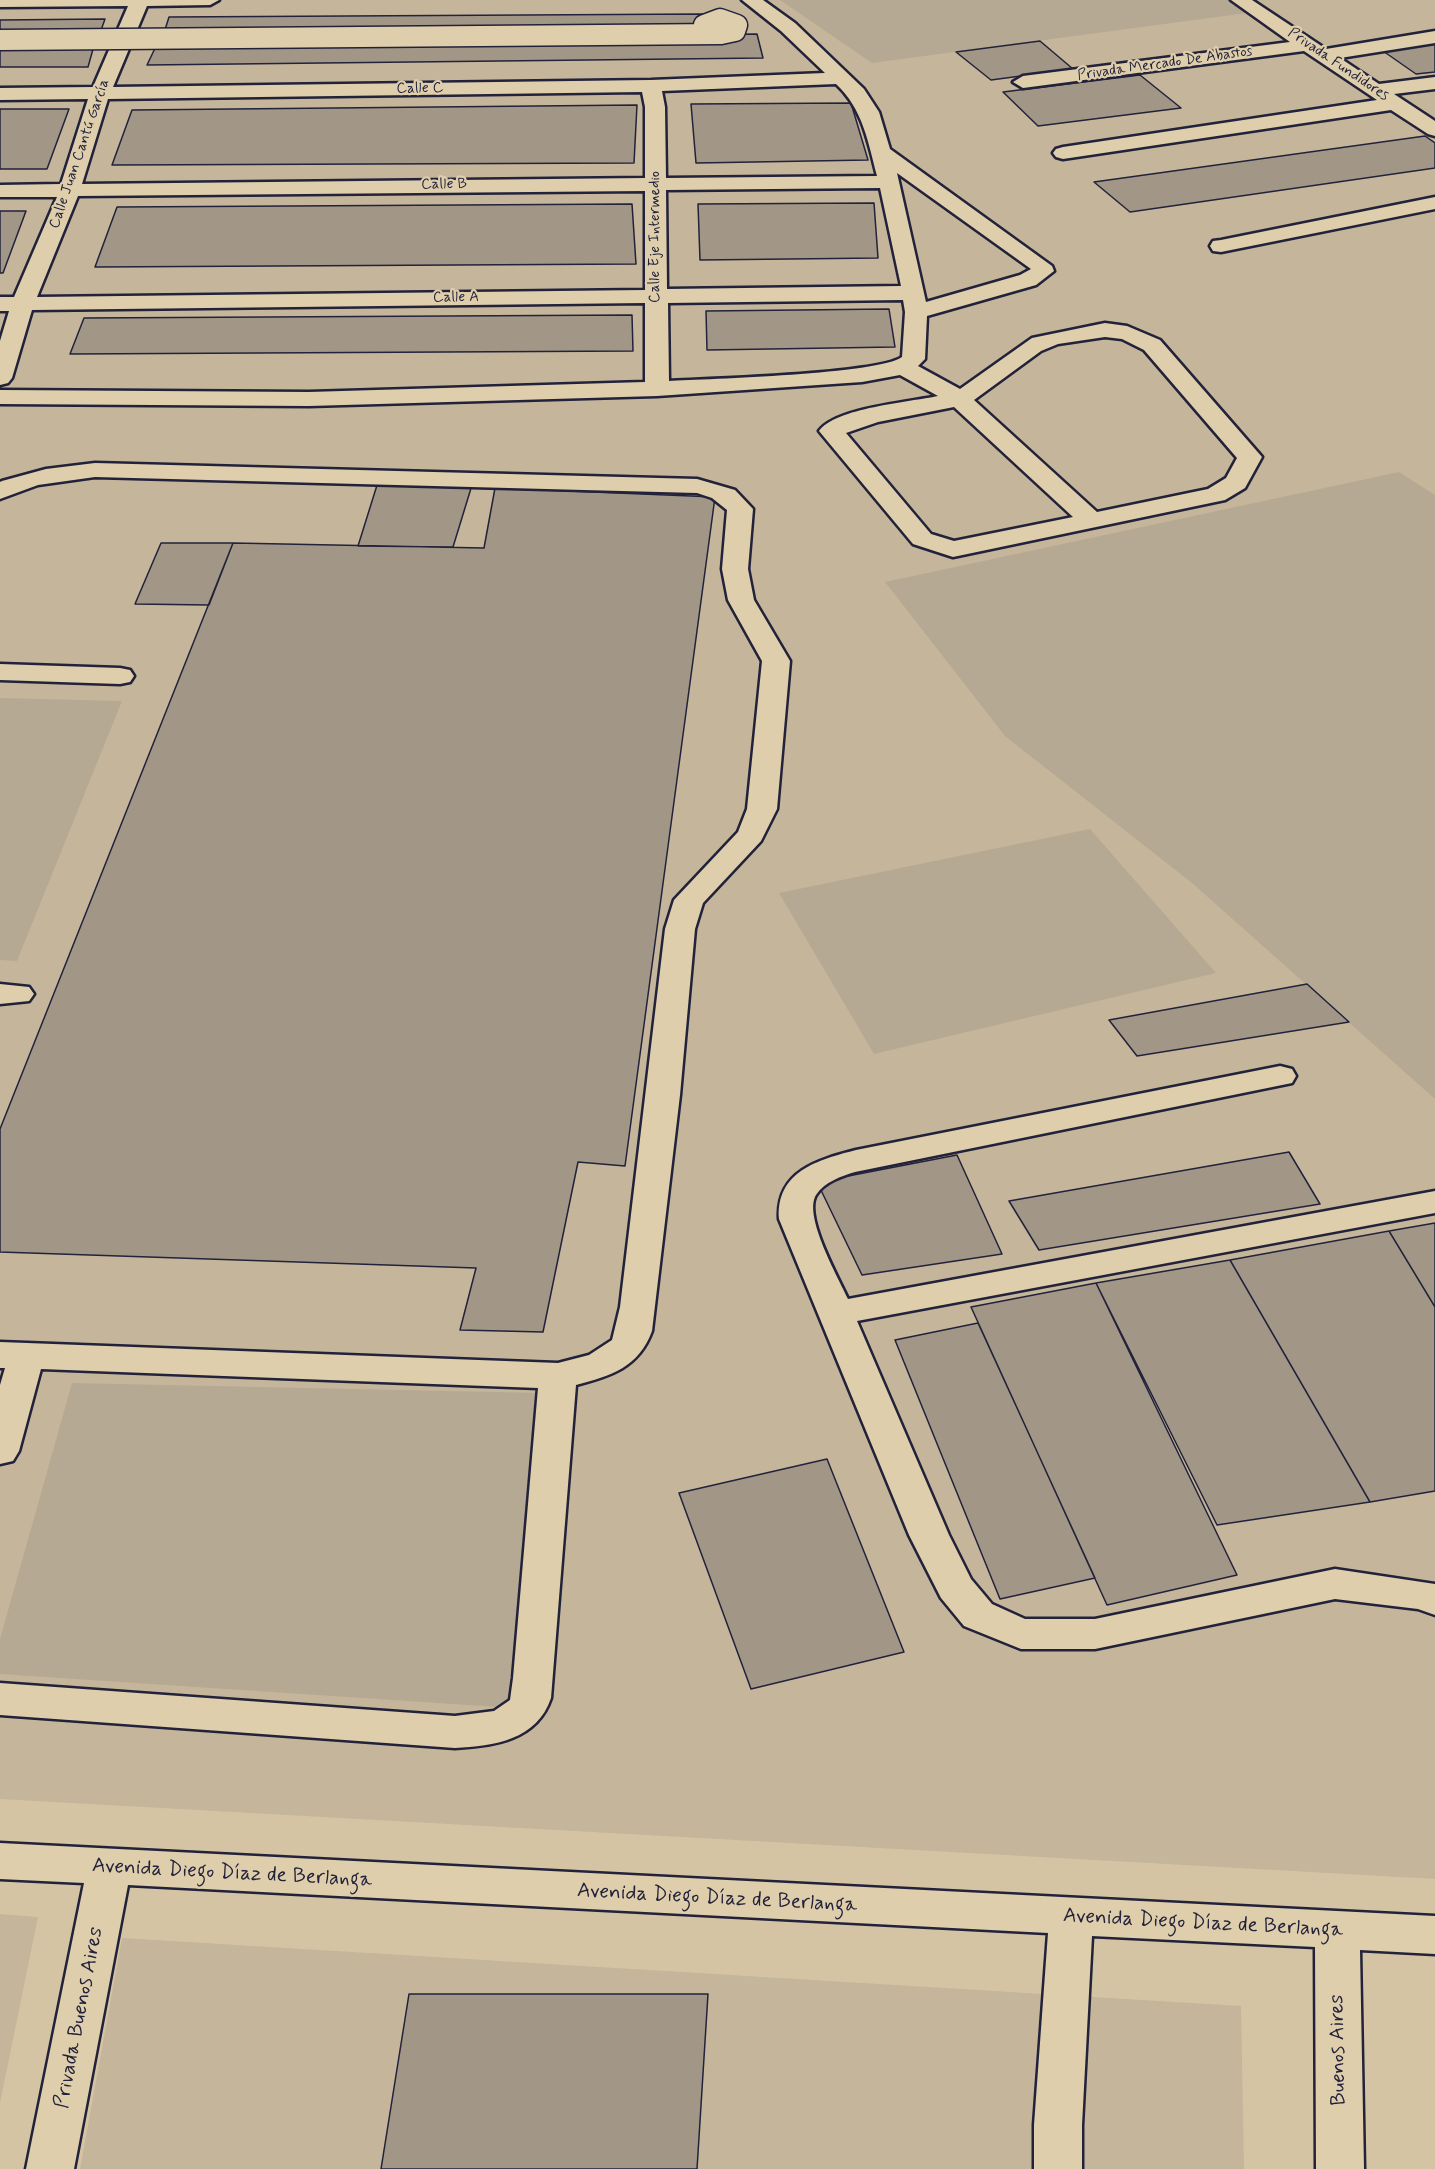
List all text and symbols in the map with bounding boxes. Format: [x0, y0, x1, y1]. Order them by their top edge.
street label: Privada Fundidores [1284, 25, 1392, 105]
street label: Privada Mercado De Abastos [1076, 43, 1254, 85]
street label: Calle Juan Cantú García [46, 77, 114, 231]
street label: Calle C [396, 80, 444, 98]
street label: Calle Eje Intermedio [647, 171, 665, 303]
street label: Calle B [421, 176, 467, 194]
street label: Calle A [433, 289, 479, 307]
street label: Avenida Diego Díaz de Berlanga [91, 1854, 373, 1894]
street label: Avenida Diego Díaz de Berlanga [576, 1879, 858, 1919]
street label: Avenida Diego Díaz de Berlanga [1062, 1904, 1344, 1944]
street label: Privada Buenos Aires [50, 1925, 110, 2111]
street label: Buenos Aires [1325, 1994, 1353, 2106]

